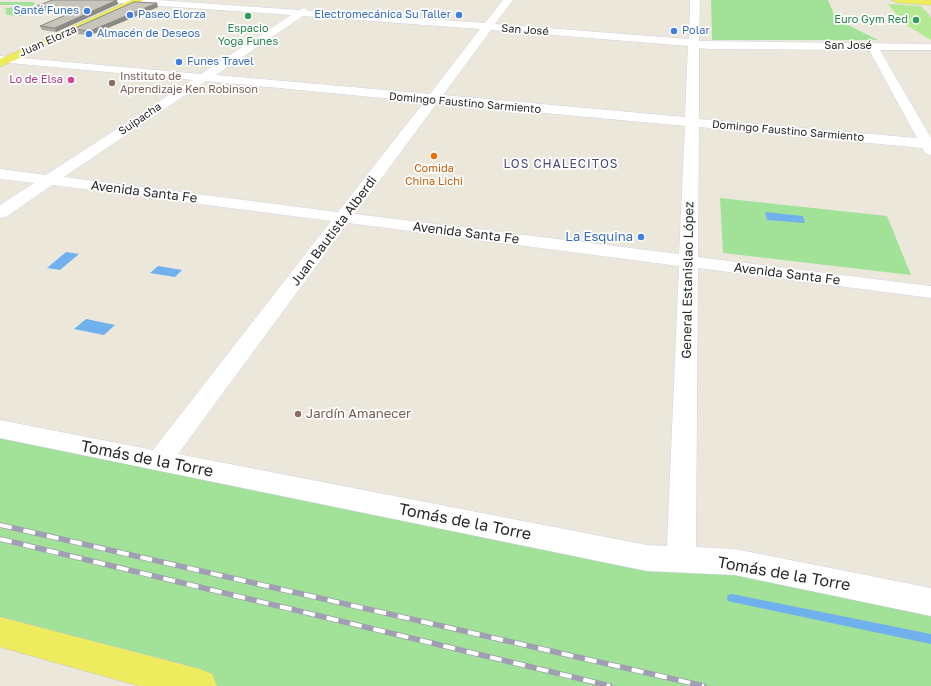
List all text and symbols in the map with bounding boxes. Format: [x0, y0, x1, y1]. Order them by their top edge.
place label: Santé Funes [13, 4, 79, 18]
marker: Santé Funes [82, 6, 92, 16]
place label: Paseo Elorza [138, 8, 206, 22]
place label: Electromecánica Su Taller [314, 8, 451, 22]
marker: Paseo Elorza [125, 10, 135, 20]
marker: Electromecánica Su Taller [454, 10, 464, 20]
marker: Espacio Yoga Funes [243, 11, 253, 21]
place label: Euro Gym Red [834, 13, 908, 27]
marker: Euro Gym Red [911, 15, 921, 25]
street label: Juan Elorza [17, 22, 79, 60]
place label: Espacio Yoga Funes [218, 22, 278, 48]
street label: San José [501, 22, 549, 38]
place label: Polar [682, 24, 710, 38]
marker: Polar [669, 26, 679, 36]
place label: Almacén de Deseos [97, 27, 200, 41]
marker: Almacén de Deseos [84, 29, 94, 39]
street label: San José [824, 39, 872, 53]
place label: Funes Travel [187, 55, 254, 69]
marker: Funes Travel [174, 57, 184, 67]
place label: Instituto de Aprendizaje Ken Robinson [120, 70, 258, 96]
place label: Lo de Elsa [9, 73, 63, 87]
marker: Lo de Elsa [66, 75, 76, 85]
marker: Instituto de Aprendizaje Ken Robinson [107, 78, 117, 88]
street label: Domingo Faustino Sarmiento [388, 90, 542, 116]
street label: Suipacha [116, 100, 164, 138]
street label: Domingo Faustino Sarmiento [711, 118, 865, 144]
marker: Comida China Lichi [429, 151, 439, 161]
district label: LOS CHALECITOS [503, 157, 619, 171]
place label: Comida China Lichi [405, 162, 463, 188]
street label: Juan Bautista Alberdi [288, 173, 380, 289]
street label: Avenida Santa Fe [90, 178, 198, 206]
street label: General Estanislao López [679, 201, 697, 359]
street label: Avenida Santa Fe [412, 219, 520, 247]
place label: La Esquina [565, 229, 633, 245]
marker: La Esquina [636, 232, 646, 242]
street label: Avenida Santa Fe [733, 260, 841, 288]
place label: Jardín Amanecer [306, 406, 411, 422]
marker: Jardín Amanecer [293, 409, 303, 419]
street label: Tomás de la Torre [79, 437, 215, 481]
street label: Tomás de la Torre [397, 500, 533, 544]
street label: Tomás de la Torre [716, 553, 852, 595]

